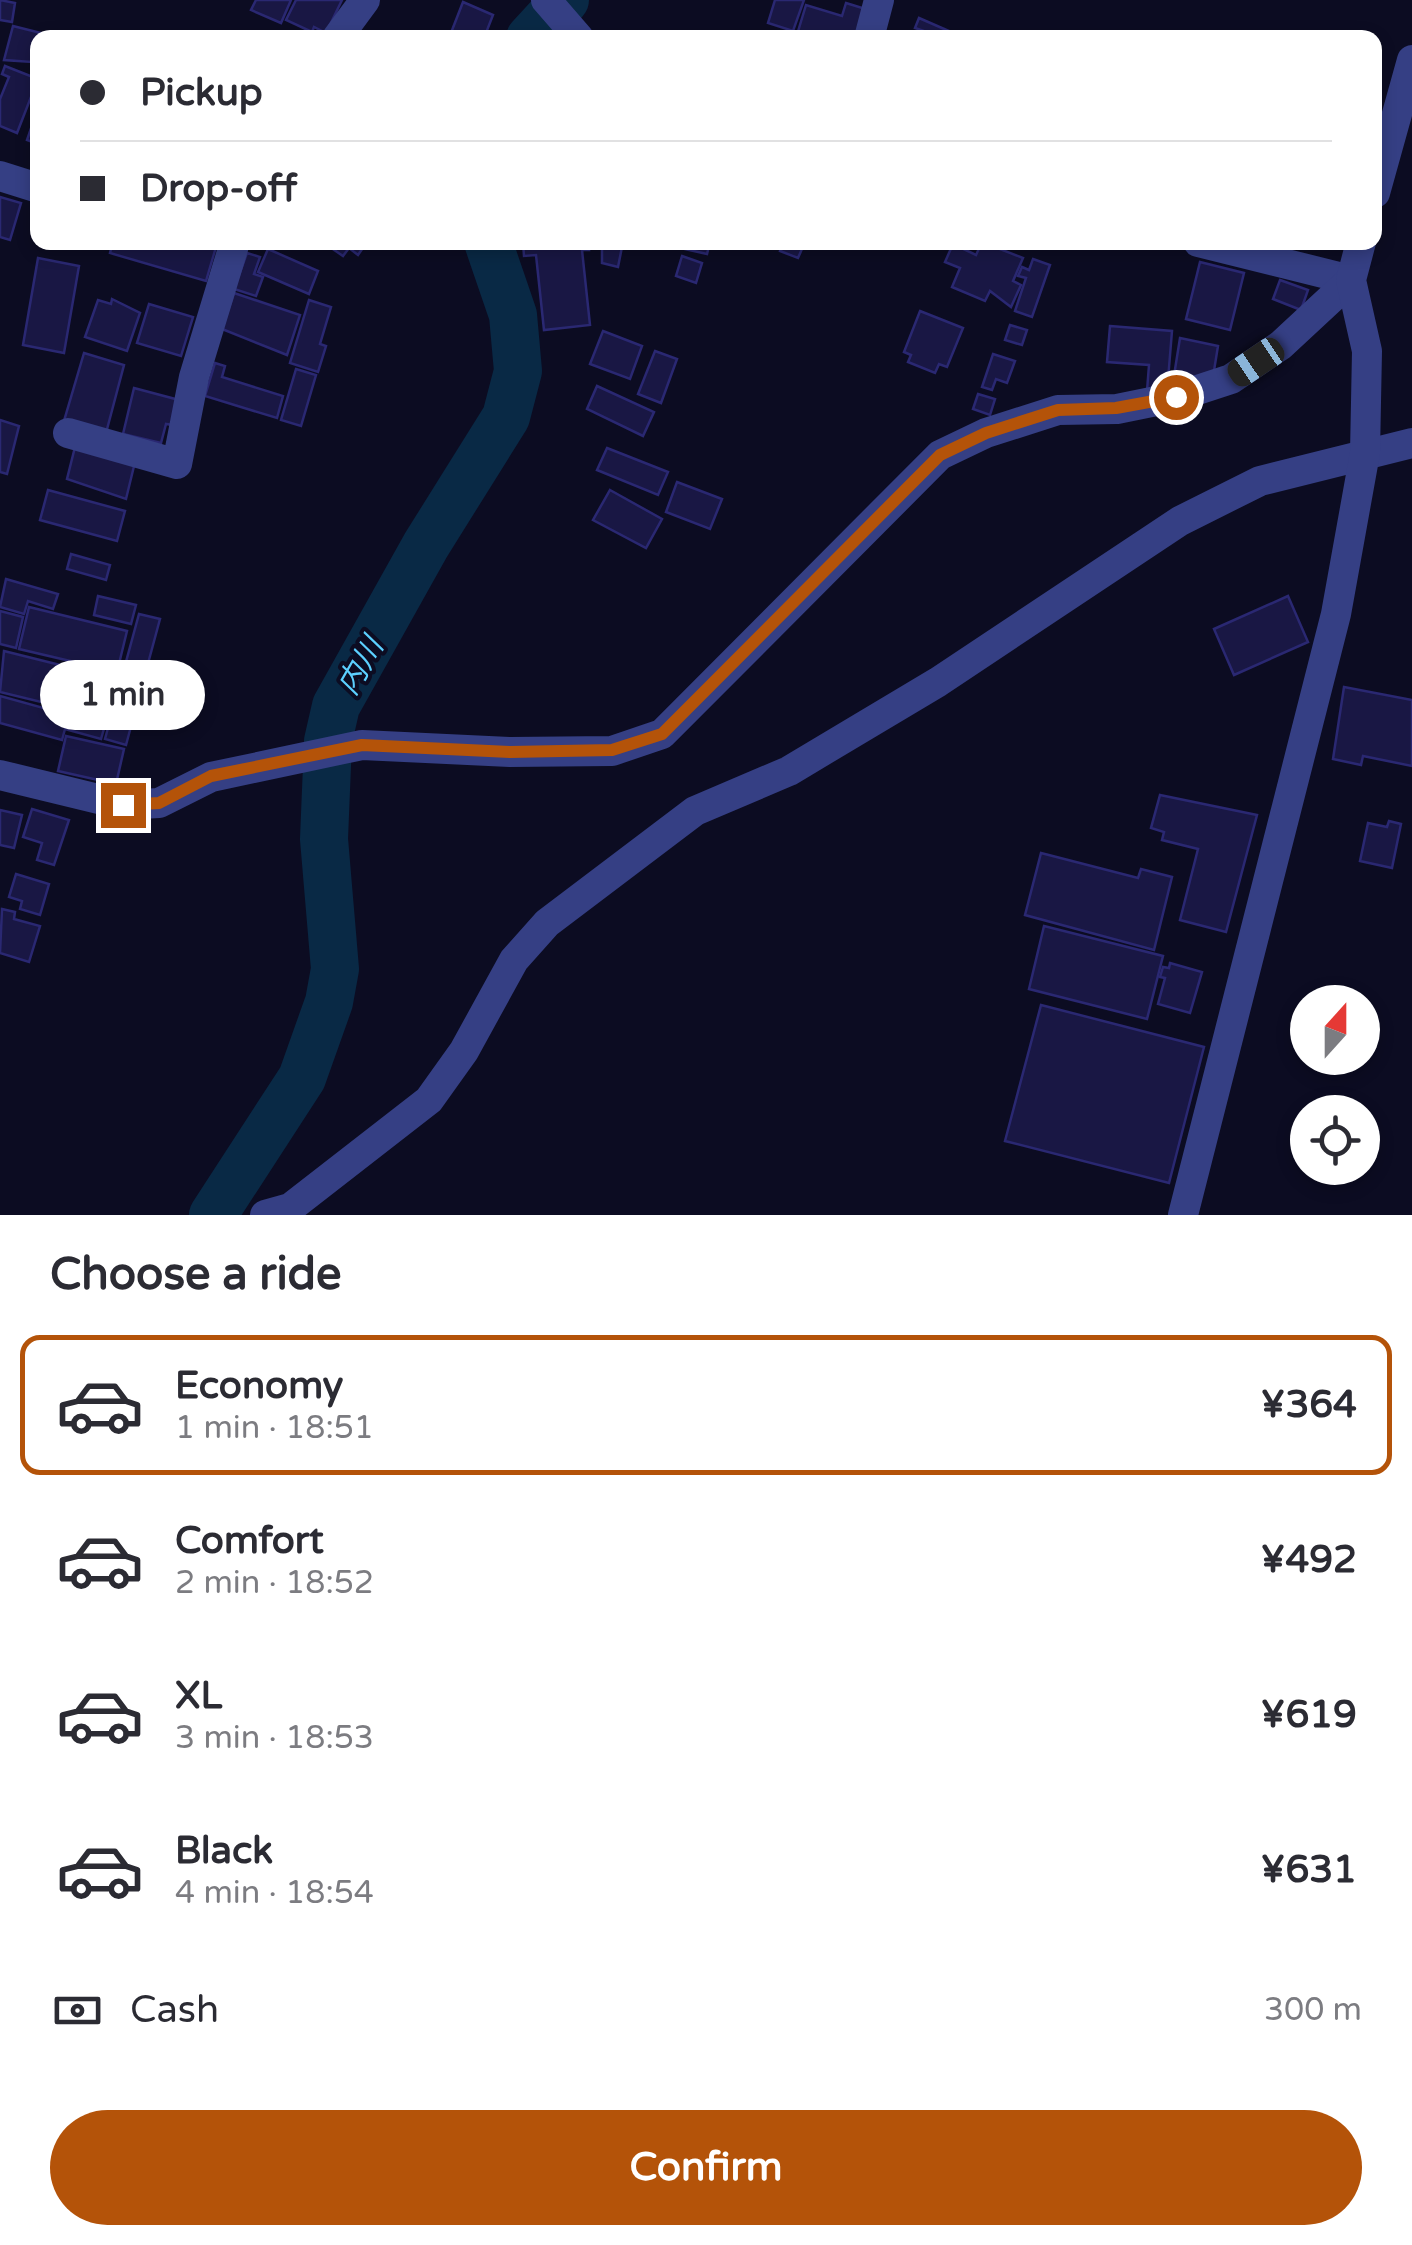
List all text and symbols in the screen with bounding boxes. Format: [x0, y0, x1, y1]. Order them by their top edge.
text: Pickup [140, 70, 263, 116]
text: Drop-off [140, 166, 297, 212]
car [1223, 333, 1289, 391]
route start [1154, 375, 1199, 420]
water label: 内川 [329, 628, 393, 701]
callout: 1 min [41, 660, 206, 730]
text: 1 min [80, 676, 165, 714]
route end [101, 783, 146, 828]
north arrow [1290, 985, 1380, 1075]
map controls [1290, 985, 1380, 1185]
button: locate [1290, 1095, 1380, 1185]
text: Choose a ride [50, 1248, 341, 1302]
icon: car [55, 1360, 145, 1450]
text: Economy [175, 1363, 343, 1409]
text: ¥364 [1260, 1382, 1357, 1428]
text: 1 min · 18:51 [175, 1409, 374, 1447]
icon: car [55, 1515, 145, 1605]
text: Comfort [175, 1518, 324, 1564]
text: ¥492 [1260, 1537, 1357, 1583]
text: 2 min · 18:52 [175, 1564, 374, 1602]
icon: car [55, 1670, 145, 1760]
text: XL [175, 1673, 222, 1719]
text: ¥619 [1260, 1692, 1357, 1738]
text: 3 min · 18:53 [175, 1719, 374, 1757]
icon: car [55, 1825, 145, 1915]
text: Black [175, 1828, 273, 1874]
text: ¥631 [1260, 1847, 1357, 1893]
text: 4 min · 18:54 [175, 1874, 374, 1912]
icon: cash [50, 1983, 105, 2038]
text: Cash [130, 1987, 219, 2033]
text: 300 m [1264, 1991, 1362, 2029]
button: Confirm [50, 2110, 1362, 2225]

